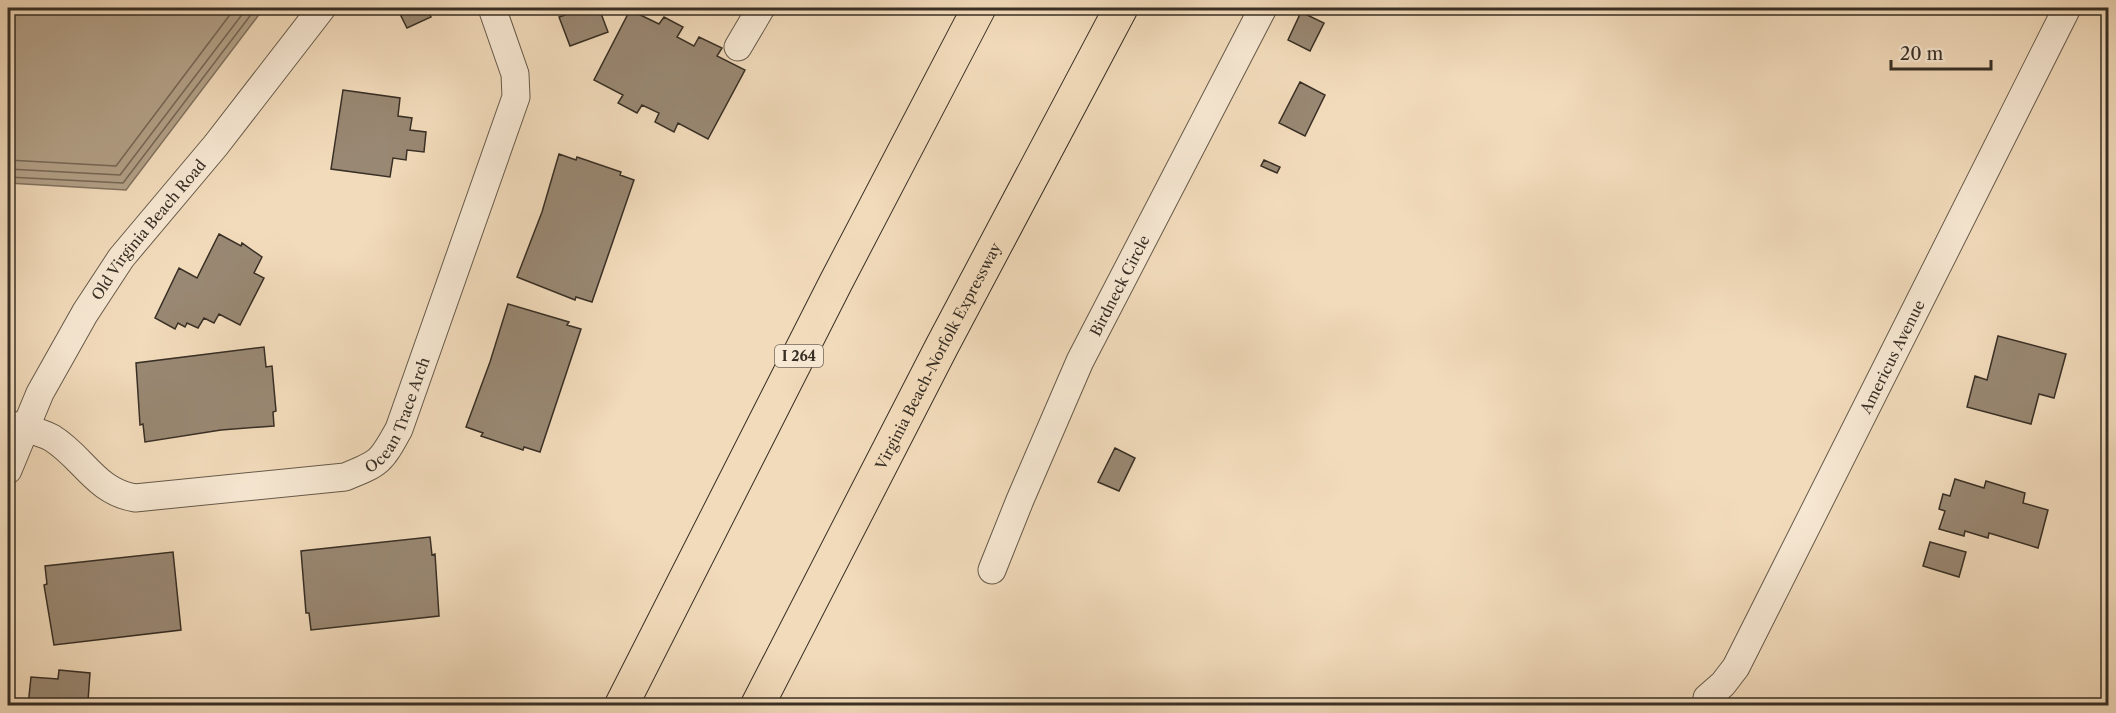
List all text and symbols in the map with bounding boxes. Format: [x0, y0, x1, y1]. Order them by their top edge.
scale bar [1891, 33, 1992, 71]
text: 20 m [1900, 43, 1944, 65]
street label: Old Virginia Beach Road [87, 155, 210, 303]
street label: Birdneck Circle [1085, 232, 1153, 339]
street label: Virginia Beach-Norfolk Expressway [870, 239, 1005, 473]
street label: Americus Avenue [1855, 297, 1928, 418]
road number: I 264 [775, 345, 823, 367]
street label: Ocean Trace Arch [361, 354, 433, 477]

